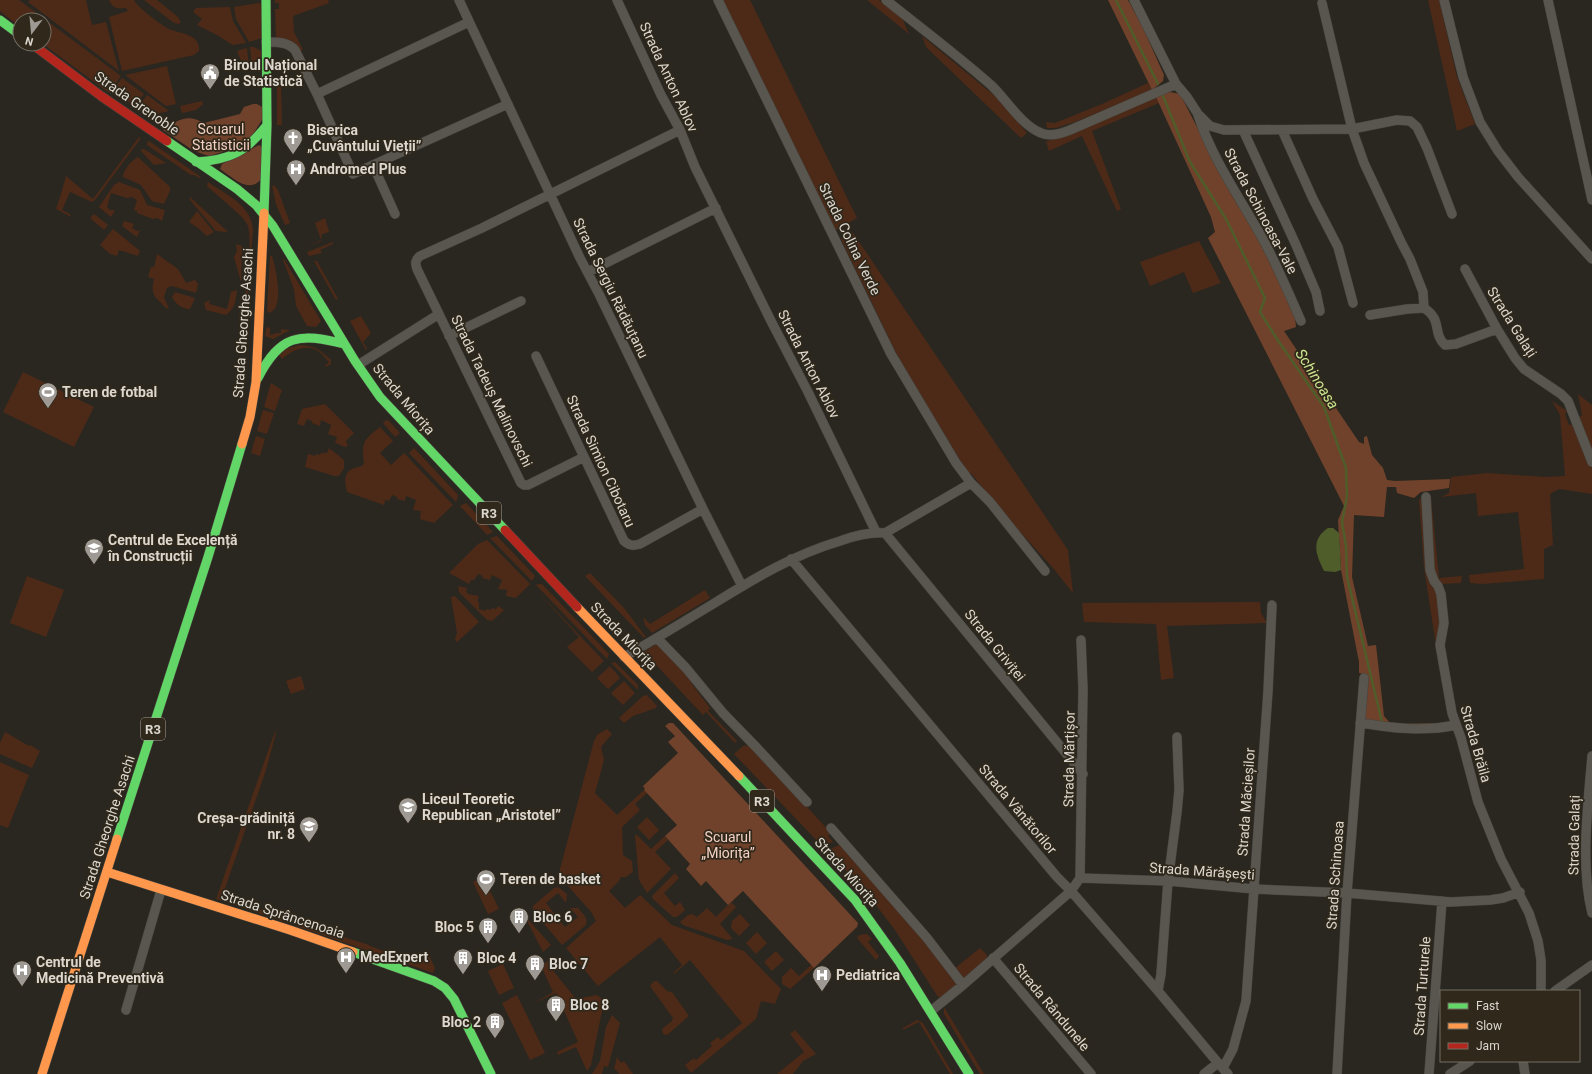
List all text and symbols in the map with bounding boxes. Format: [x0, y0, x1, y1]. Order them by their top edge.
north arrow [12, 12, 52, 52]
street label: Strada Anton Ablov [636, 19, 702, 135]
text: N [24, 34, 35, 48]
place label: Biroul Național de Statistică [224, 57, 317, 89]
public building icon: Biroul Național de Statistică [199, 62, 221, 90]
street label: Strada Grenoble [91, 68, 183, 138]
park label: Scuarul Statisticii [192, 121, 250, 153]
place label: Biserica „Cuvântului Vieții” [307, 122, 422, 155]
church icon: Biserica „Cuvântului Vieții” [282, 127, 304, 155]
street label: Strada Schinoasa-Vale [1221, 146, 1301, 276]
hospital icon: Andromed Plus [285, 158, 307, 186]
place label: Andromed Plus [310, 161, 407, 177]
street label: Strada Colina Verde [816, 180, 884, 298]
street label: Strada Sergiu Rădăuțanu [569, 215, 652, 361]
street label: Strada Gheorghe Asachi [230, 248, 256, 398]
street label: Strada Galați [1483, 284, 1540, 361]
street label: Strada Anton Ablov [775, 307, 843, 421]
street label: Strada Tadeuș Malinovschi [447, 312, 536, 470]
water label: Schinoasa [1291, 346, 1343, 412]
street label: Strada Miorița [369, 360, 438, 438]
sports icon: Teren de fotbal [37, 381, 59, 409]
place label: Teren de fotbal [62, 384, 157, 400]
street label: Strada Simion Cibotaru [563, 393, 639, 529]
road number: R3 [477, 502, 501, 524]
place label: Centrul de Excelență în Construcții [107, 532, 238, 565]
school or university icon: Centrul de Excelență în Construcții [83, 537, 105, 565]
street label: Strada Miorița [587, 599, 660, 674]
street label: Strada Griviței [961, 606, 1029, 685]
street label: Strada Brăila [1457, 704, 1495, 784]
street label: Strada Mărțișor [1060, 710, 1079, 807]
road number: R3 [141, 718, 165, 740]
street label: Strada Măcieșilor [1234, 747, 1259, 857]
street label: Strada Gheorghe Asachi [76, 753, 138, 901]
street label: Strada Vânătorilor [976, 761, 1060, 857]
road number: R3 [750, 790, 774, 812]
place label: Liceul Teoretic Republican „Aristotel” [422, 791, 561, 823]
street label: Strada Galați [1565, 795, 1584, 875]
school or university icon: Liceul Teoretic Republican „Aristotel” [397, 796, 419, 824]
place label: Creșa-grădiniță nr. 8 [197, 810, 295, 842]
school or university icon: Creșa-grădiniță nr. 8 [298, 815, 320, 843]
street label: Strada Schinoasa [1323, 820, 1347, 930]
park label: Scuarul „Miorița” [701, 829, 755, 862]
street label: Strada Miorița [811, 834, 882, 911]
street label: Strada Mărășești [1149, 859, 1255, 884]
sports icon: Teren de basket [475, 868, 497, 896]
place label: Teren de basket [500, 871, 601, 887]
street label: Strada Sprâncenoaia [219, 886, 347, 942]
building icon: Bloc 6 [508, 906, 530, 934]
place label: Bloc 6 [533, 909, 572, 925]
building icon: Bloc 5 [477, 916, 499, 944]
place label: Bloc 5 [435, 919, 474, 935]
street label: Strada Turturele [1411, 936, 1433, 1036]
hospital icon: MedExpert [335, 946, 357, 974]
building icon: Bloc 4 [452, 947, 474, 975]
place label: MedExpert [360, 949, 429, 965]
place label: Bloc 4 [477, 950, 516, 966]
building icon: Bloc 7 [524, 953, 546, 981]
place label: Centrul de Medicină Preventivă [36, 954, 165, 986]
place label: Bloc 7 [549, 956, 588, 972]
hospital icon: Centrul de Medicină Preventivă [11, 959, 33, 987]
street label: Strada Rândunele [1011, 960, 1093, 1054]
hospital icon: Pediatrica [811, 964, 833, 992]
place label: Pediatrica [836, 967, 900, 983]
legend [1440, 990, 1580, 1062]
building icon: Bloc 8 [545, 994, 567, 1022]
place label: Bloc 8 [570, 997, 609, 1013]
text: Fast [1476, 999, 1499, 1013]
building icon: Bloc 2 [484, 1011, 506, 1039]
place label: Bloc 2 [442, 1014, 481, 1030]
text: Slow [1476, 1019, 1502, 1033]
text: Jam [1476, 1039, 1500, 1053]

